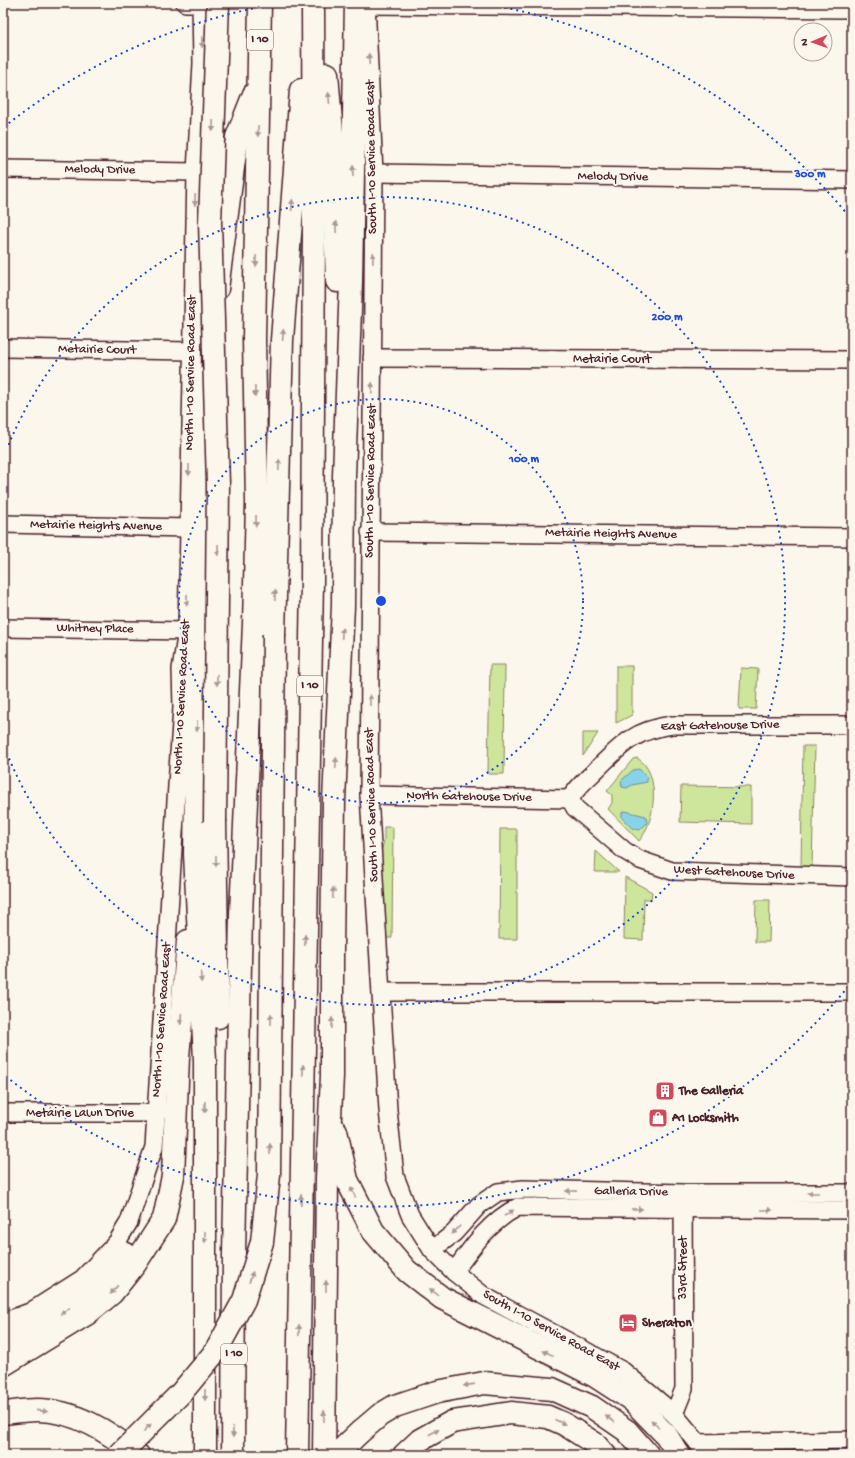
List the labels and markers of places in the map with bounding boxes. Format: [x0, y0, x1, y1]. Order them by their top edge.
centre of rings [374, 594, 388, 608]
building icon: The Galleria [654, 1080, 676, 1102]
place label: The Galleria [678, 1084, 744, 1099]
shop icon: A1 Locksmith [647, 1107, 669, 1129]
place label: A1 Locksmith [671, 1111, 739, 1126]
hotel icon: Sheraton [617, 1312, 639, 1334]
place label: Sheraton [642, 1316, 693, 1331]

